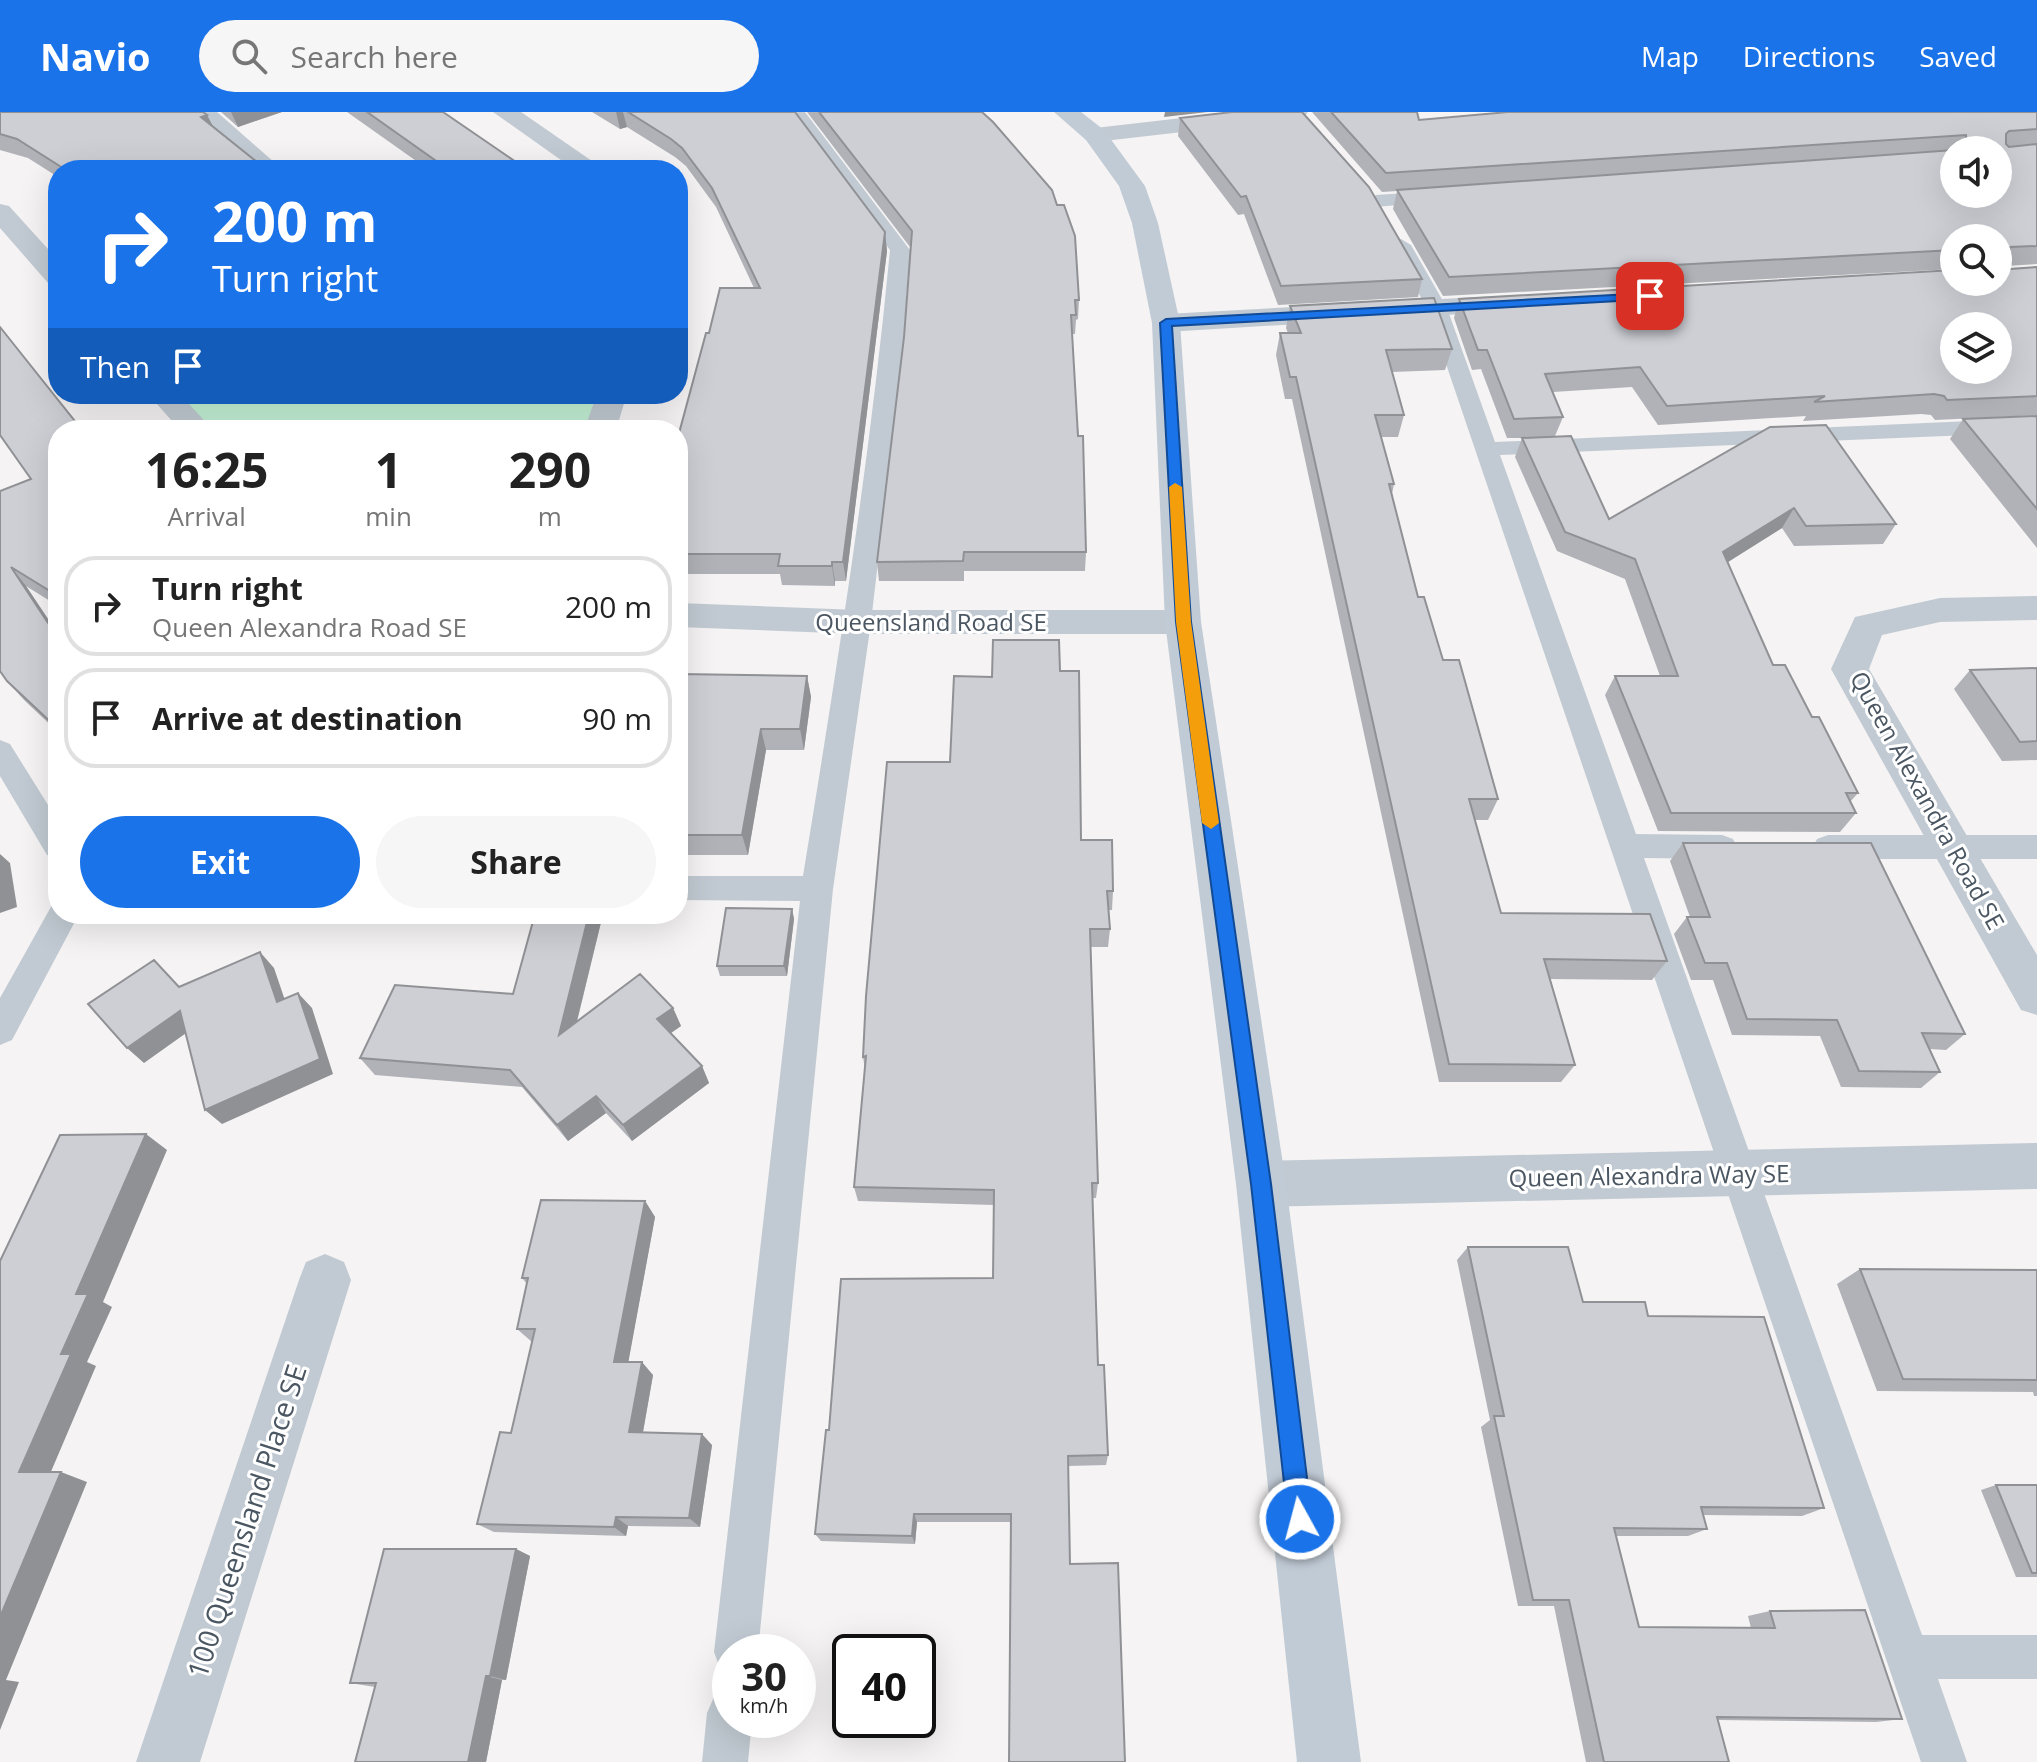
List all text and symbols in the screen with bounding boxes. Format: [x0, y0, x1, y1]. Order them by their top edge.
search box [199, 20, 759, 92]
text: Navio [40, 30, 151, 82]
icon: search [227, 34, 271, 78]
text: Search here [291, 36, 458, 77]
text: Map [1641, 37, 1699, 75]
text: Directions [1743, 37, 1875, 75]
text: Saved [1919, 37, 1997, 75]
map controls [1940, 136, 2012, 384]
button: sound [1940, 136, 2012, 208]
text: 200 m [212, 182, 378, 258]
icon: right [80, 192, 184, 296]
button: search [1940, 224, 2012, 296]
text: Turn right [212, 254, 378, 303]
pin [1616, 262, 1684, 330]
icon: arrive [1628, 274, 1672, 318]
button: layers [1940, 312, 2012, 384]
icon: arrive [166, 344, 210, 388]
text: Then [80, 346, 150, 387]
text: 16:25 [145, 437, 268, 502]
text: 1 [375, 437, 402, 502]
text: 290 [509, 437, 591, 502]
text: Arrival [167, 498, 246, 534]
text: min [365, 498, 412, 534]
text: m [538, 498, 562, 534]
text: Turn right [152, 568, 303, 609]
icon: right [84, 584, 128, 628]
text: 200 m [565, 586, 652, 627]
street label: Queensland Road SE [815, 605, 1047, 638]
text: Queen Alexandra Road SE [152, 609, 467, 645]
street label: Queen Alexandra Road SE [1843, 665, 2013, 935]
icon: arrive [84, 696, 128, 740]
text: Arrive at destination [152, 698, 463, 739]
text: 90 m [582, 698, 652, 739]
button: Exit [80, 816, 360, 908]
button: Share [376, 816, 656, 908]
street label: Queen Alexandra Way SE [1508, 1156, 1790, 1194]
street label: 100 Queensland Place SE [177, 1360, 315, 1682]
position arrow [1258, 1477, 1342, 1561]
speed limit sign: 40 [832, 1634, 936, 1738]
text: 30 [741, 1648, 787, 1703]
text: km/h [740, 1692, 788, 1719]

